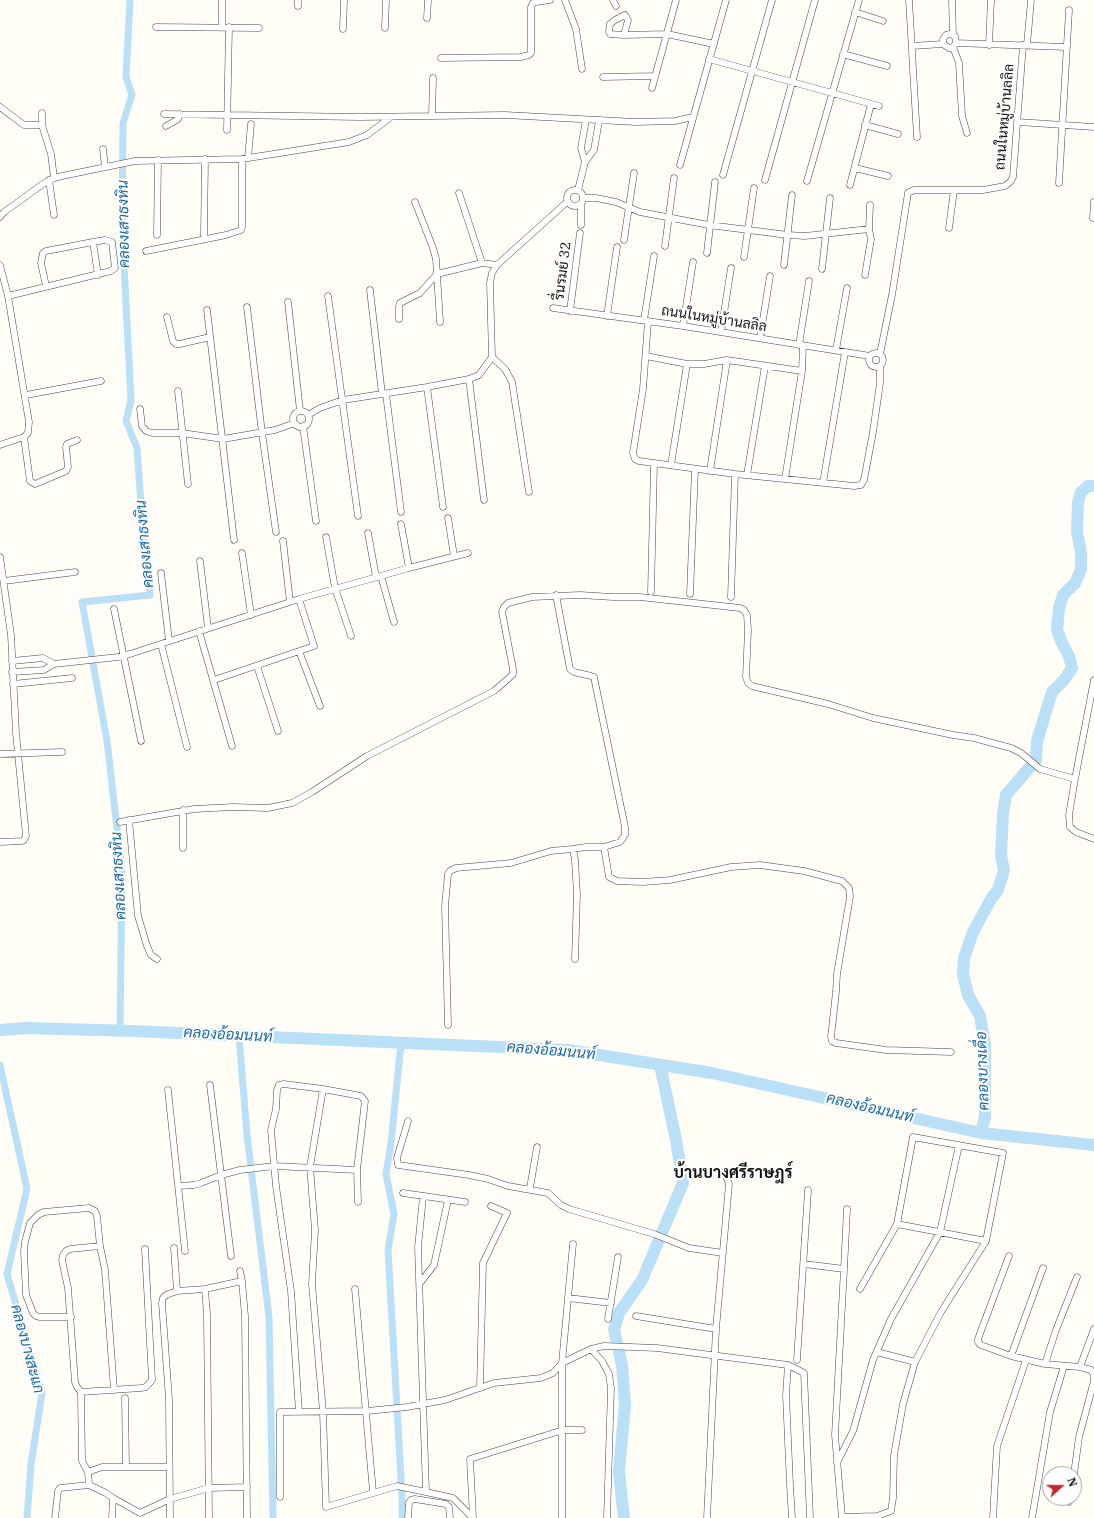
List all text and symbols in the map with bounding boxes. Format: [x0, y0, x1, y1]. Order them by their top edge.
street label: ถนนในหมู่บ้านลลิล [992, 63, 1018, 171]
water label: คลองเสาธงหิน [114, 180, 134, 268]
street label: รื่นรมย์ 32 [551, 241, 575, 301]
street label: ถนนในหมู่บ้านลลิล [660, 302, 768, 336]
water label: คลองเสาธงหิน [132, 499, 158, 589]
water label: คลองเสาธงหิน [108, 832, 130, 920]
water label: คลองอ้อมนนท์ [183, 1024, 273, 1046]
water label: คลองบางเดื่อ [973, 1031, 993, 1111]
water label: คลองอ้อมนนท์ [506, 1038, 596, 1064]
water label: คลองอ้อมนนท์ [825, 1089, 915, 1127]
district label: บ้านบางศรีราษฎร์ [674, 1163, 792, 1183]
water label: คลองบางสะแก [7, 1303, 47, 1395]
north arrow [1042, 1466, 1082, 1506]
text: N [1064, 1475, 1080, 1489]

